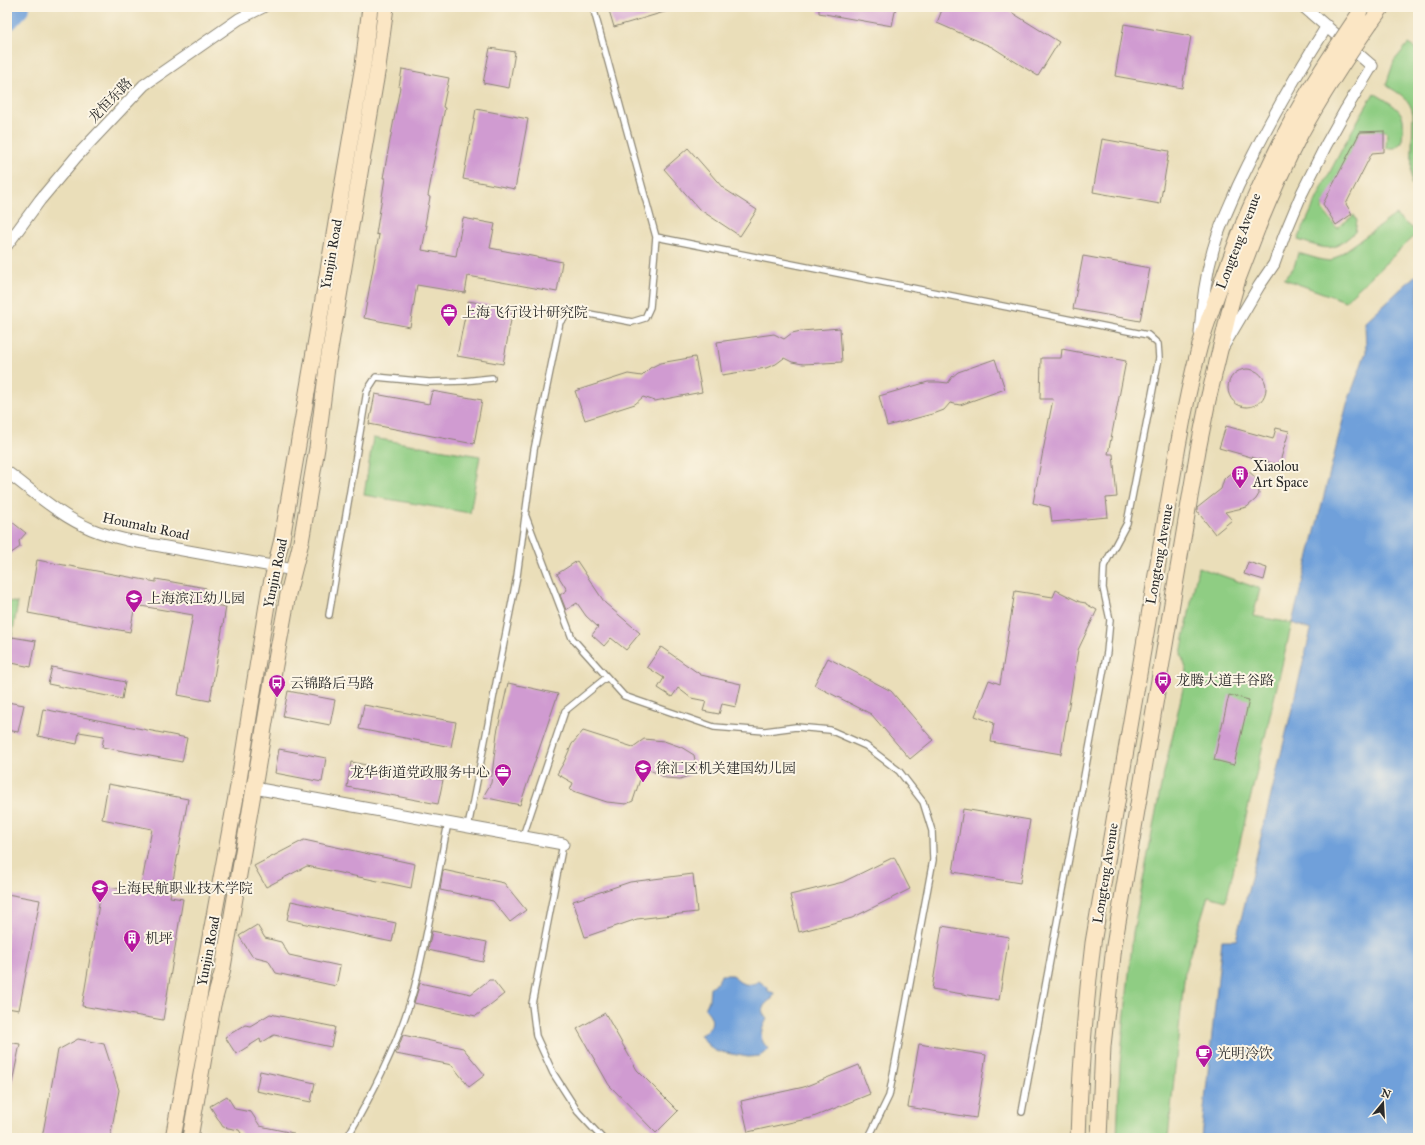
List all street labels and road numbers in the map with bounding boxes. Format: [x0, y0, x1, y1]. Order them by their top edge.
street label: 龙恒东路 [85, 74, 136, 126]
street label: Longteng Avenue [1212, 191, 1265, 292]
street label: Yunjin Road [317, 218, 346, 290]
street label: Longteng Avenue [1142, 502, 1177, 606]
street label: Houmalu Road [101, 509, 191, 544]
street label: Yunjin Road [260, 537, 291, 609]
street label: Longteng Avenue [1089, 821, 1122, 925]
street label: Yunjin Road [193, 915, 224, 987]

